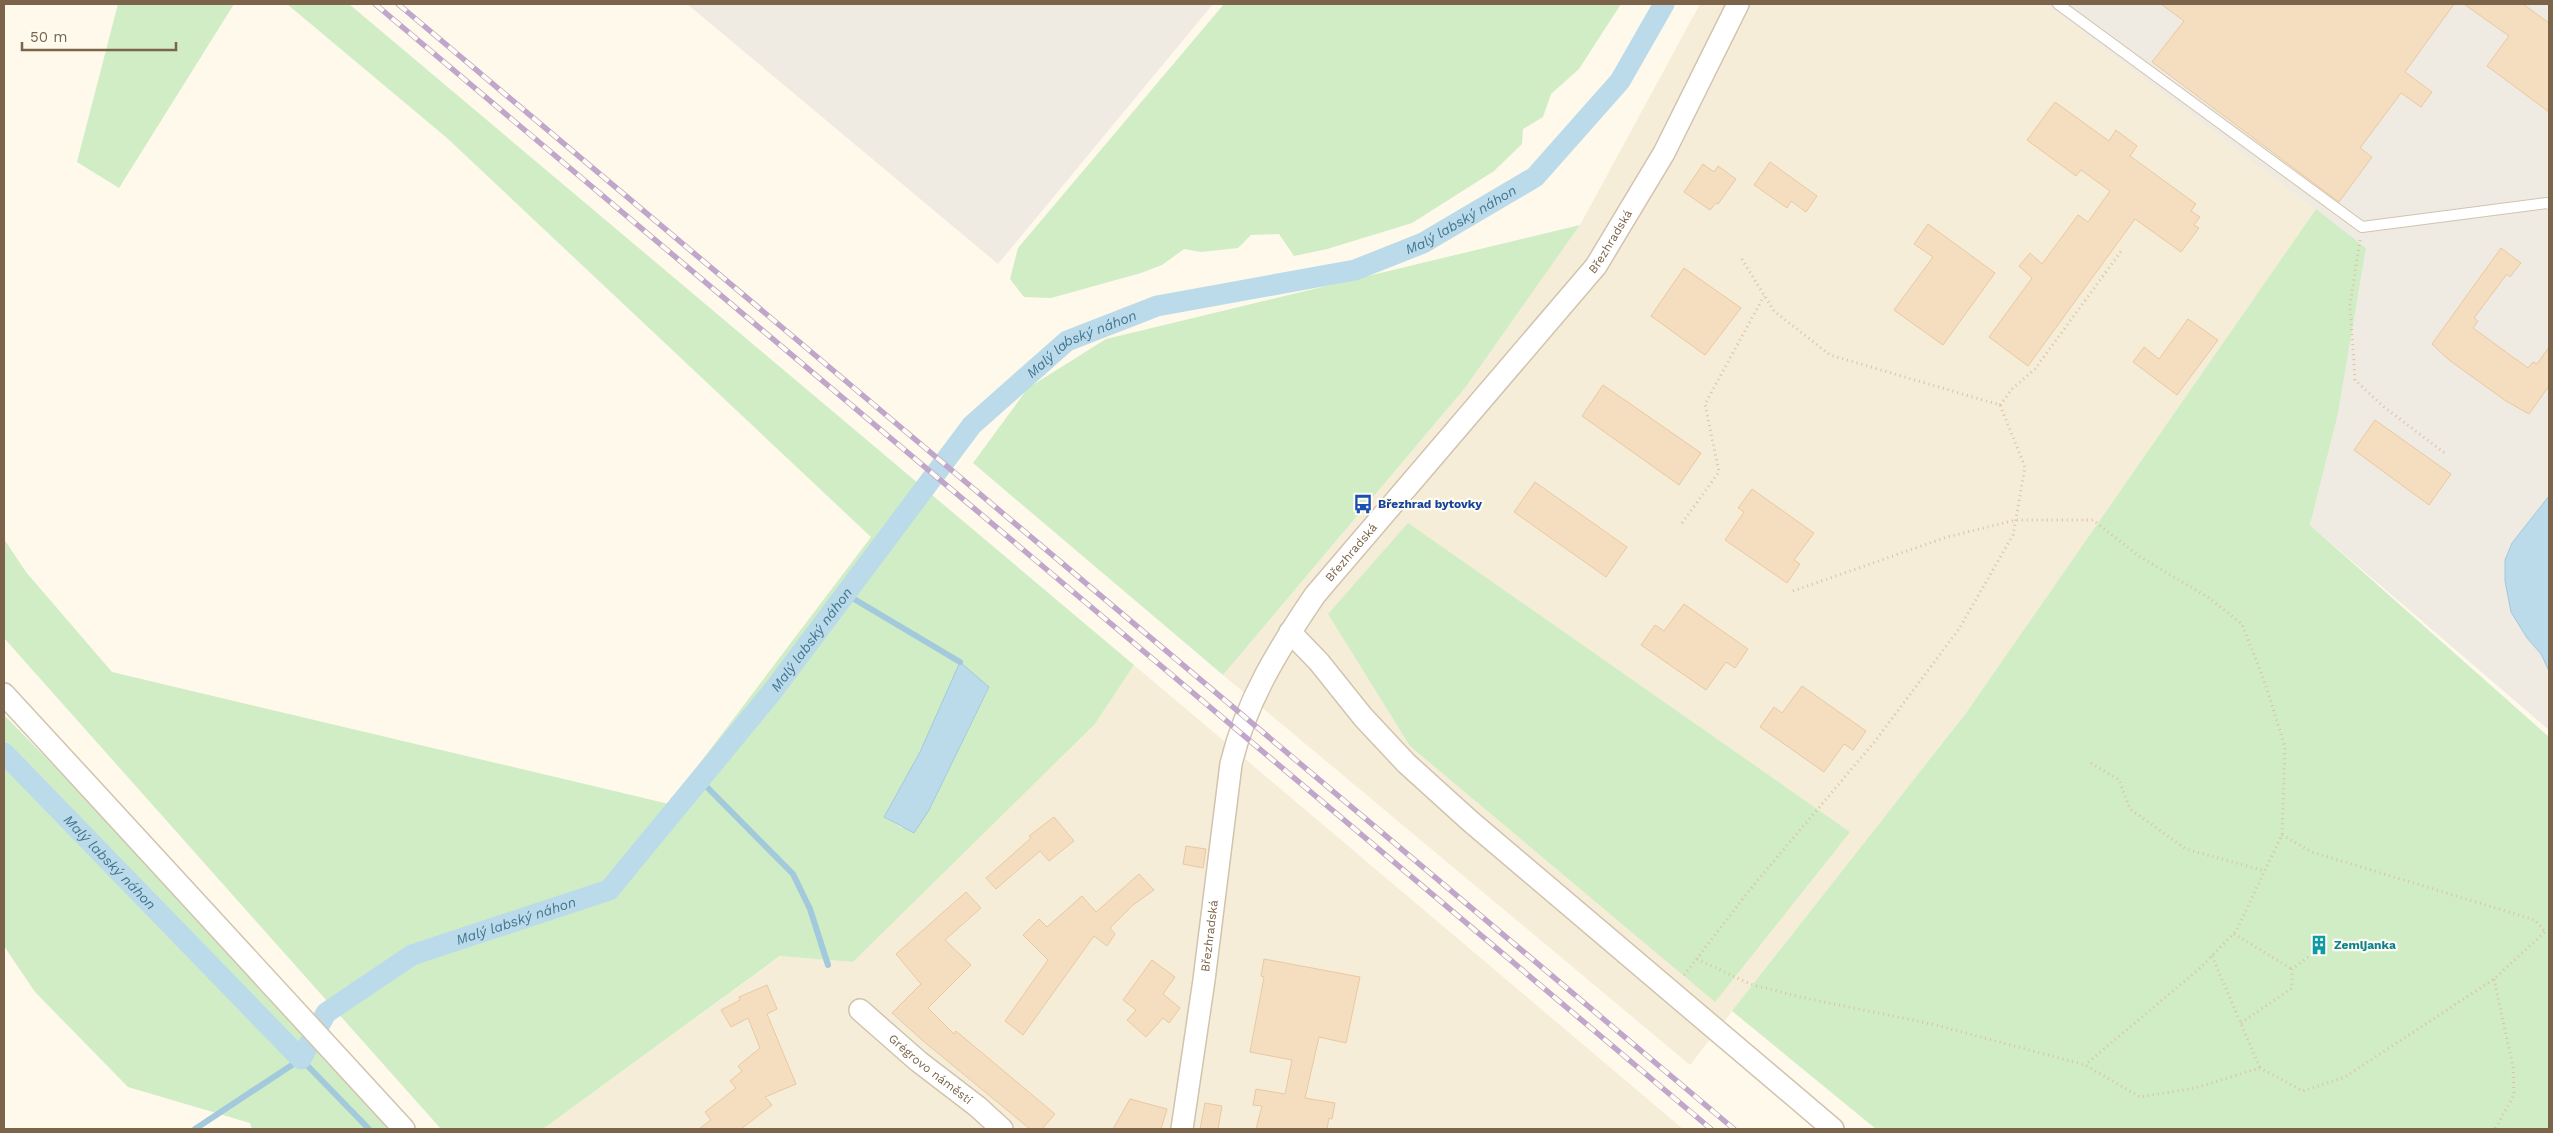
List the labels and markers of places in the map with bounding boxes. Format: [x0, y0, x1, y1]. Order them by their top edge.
bus stop icon: Březhrad bytovky [1352, 493, 1374, 515]
place label: Březhrad bytovky [1378, 497, 1482, 511]
building icon: Zemljanka [2308, 934, 2330, 956]
place label: Zemljanka [2334, 938, 2396, 952]

